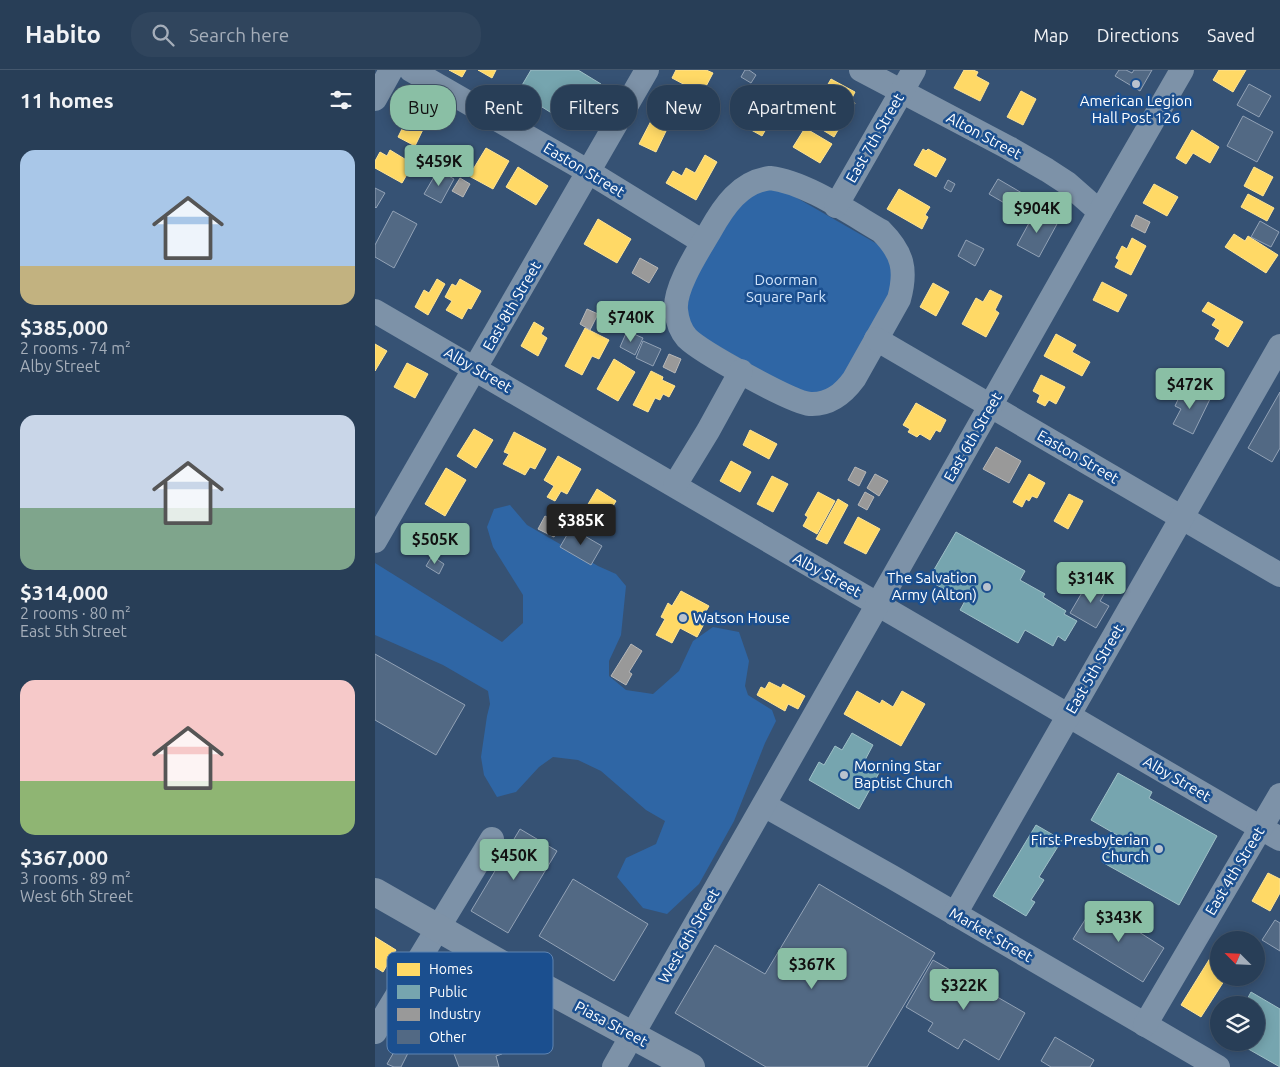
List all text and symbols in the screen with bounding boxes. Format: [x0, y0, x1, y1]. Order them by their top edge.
search box [131, 12, 481, 57]
text: Habito [25, 21, 101, 48]
icon: search [149, 21, 177, 49]
text: Search here [189, 24, 289, 46]
text: Map [1033, 25, 1069, 45]
text: Directions [1097, 25, 1179, 45]
text: Saved [1207, 25, 1255, 45]
marker: American Legion Hall Post 126 [1130, 78, 1142, 90]
chip: Buy [390, 85, 456, 130]
chip: Rent [466, 85, 541, 130]
chip: Filters [551, 85, 637, 130]
chip: New [647, 85, 720, 130]
chip: Apartment [730, 85, 854, 130]
icon: filters [327, 86, 355, 114]
text: 11 homes [20, 88, 114, 112]
street label: East 7th Street [842, 90, 907, 185]
place label: American Legion Hall Post 126 [1080, 92, 1192, 126]
street label: Alton Street [944, 109, 1025, 162]
street label: Easton Street [541, 139, 628, 200]
pin: $459K [404, 144, 474, 187]
text: $459K [416, 152, 462, 170]
icon: home [143, 183, 233, 273]
pin: $904K [1002, 191, 1072, 234]
text: $904K [1014, 199, 1060, 217]
street label: East 8th Street [479, 258, 544, 353]
park label: Doorman Square Park [746, 271, 826, 305]
pin: $740K [596, 300, 666, 343]
text: $740K [608, 308, 654, 326]
text: $385,000 [20, 315, 108, 339]
text: 2 rooms · 74 m² [20, 339, 131, 357]
street label: Alby Street [442, 343, 515, 396]
text: Alby Street [20, 357, 100, 375]
pin: $472K [1155, 368, 1225, 410]
text: $472K [1167, 375, 1213, 393]
street label: East 6th Street [940, 389, 1005, 484]
street label: Easton Street [1035, 426, 1122, 487]
icon: home [143, 448, 233, 538]
pin: $385K [546, 504, 616, 546]
text: $385K [558, 511, 604, 529]
pin: $505K [400, 522, 470, 565]
text: $505K [412, 530, 458, 548]
street label: Alby Street [790, 549, 864, 600]
pin: $314K [1056, 562, 1126, 604]
place label: The Salvation Army (Alton) [887, 569, 977, 603]
text: $314K [1068, 569, 1114, 587]
text: $314,000 [20, 580, 108, 604]
marker: The Salvation Army (Alton) [981, 581, 993, 593]
text: 2 rooms · 80 m² [20, 604, 131, 622]
place label: Watson House [693, 609, 790, 626]
marker: Watson House [677, 612, 689, 624]
street label: East 5th Street [1062, 621, 1127, 716]
text: East 5th Street [20, 622, 127, 640]
icon: home [143, 713, 233, 803]
street label: Alby Street [1141, 752, 1214, 805]
place label: Morning Star Baptist Church [854, 757, 953, 791]
marker: Morning Star Baptist Church [838, 769, 850, 781]
street label: East 4th Street [1201, 823, 1268, 918]
place label: First Presbyterian Church [1031, 831, 1149, 865]
pin: $450K [479, 838, 549, 881]
marker: First Presbyterian Church [1153, 843, 1165, 855]
text: $367,000 [20, 845, 108, 869]
text: $450K [491, 846, 537, 864]
text: 3 rooms · 89 m² [20, 869, 131, 887]
street label: West 6th Street [655, 886, 722, 986]
text: West 6th Street [20, 887, 133, 905]
pin: $343K [1084, 900, 1154, 943]
street label: Market Street [947, 904, 1036, 965]
text: $343K [1096, 908, 1142, 926]
north arrow [1210, 931, 1265, 986]
map controls [1210, 931, 1265, 1051]
pin: $367K [777, 948, 847, 990]
legend [387, 952, 553, 1054]
text: $367K [789, 955, 835, 973]
text: Homes [429, 961, 473, 977]
pin: $322K [929, 968, 999, 1011]
text: $322K [941, 976, 987, 994]
text: Public [429, 984, 468, 1000]
button: layers [1210, 996, 1265, 1051]
street label: Piasa Street [572, 997, 651, 1050]
text: Industry [429, 1006, 481, 1022]
text: Other [429, 1029, 467, 1045]

